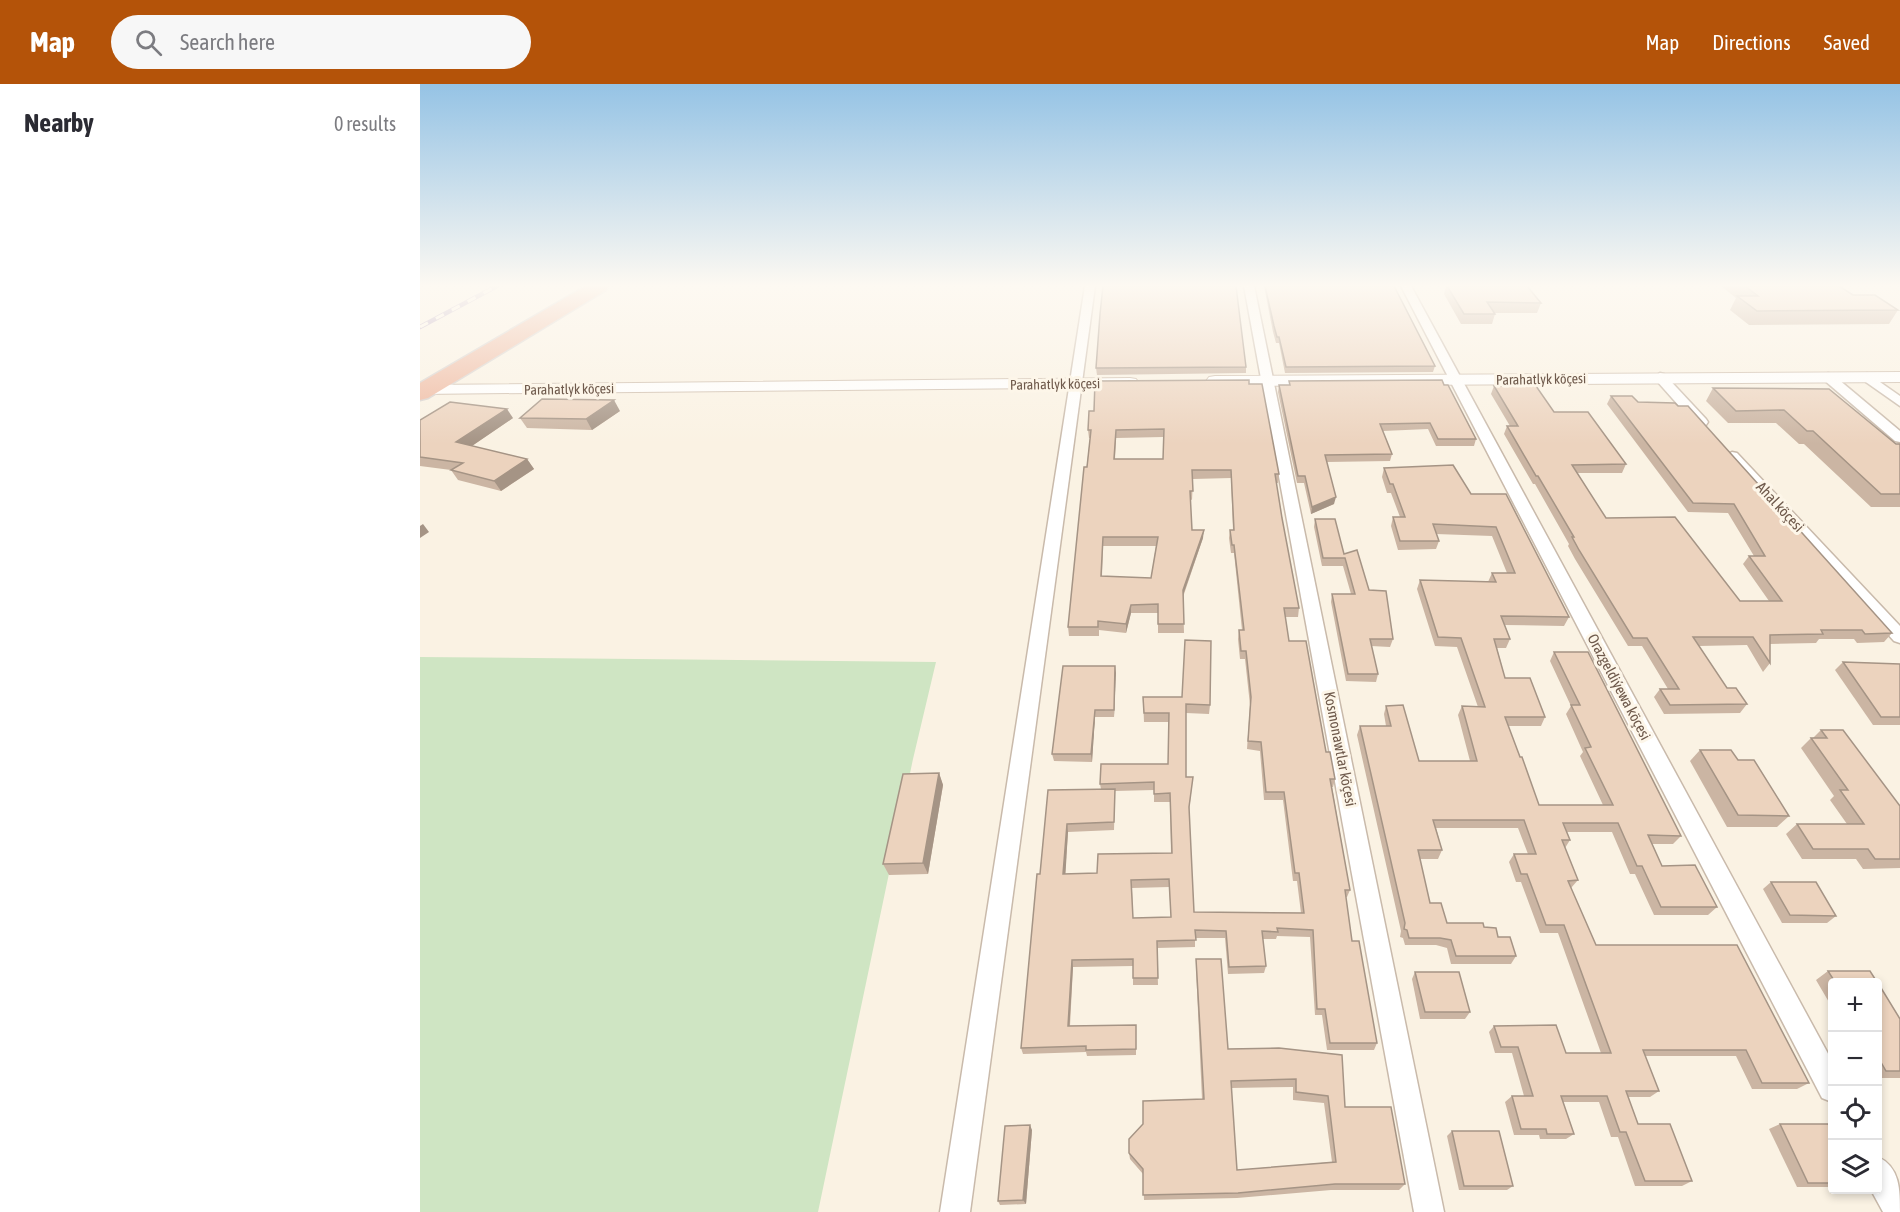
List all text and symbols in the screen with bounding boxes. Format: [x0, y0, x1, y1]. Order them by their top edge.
search box [111, 15, 531, 69]
text: Map [30, 26, 75, 58]
icon: search [132, 26, 165, 59]
text: Search here [180, 29, 275, 55]
text: Map [1645, 30, 1679, 54]
text: Directions [1712, 30, 1791, 54]
text: Saved [1824, 30, 1870, 54]
text: Nearby [24, 108, 94, 138]
text: 0 results [334, 112, 396, 135]
street label: Parahatlyk köçesi [1496, 370, 1586, 388]
street label: Parahatlyk köçesi [1010, 375, 1100, 393]
street label: Parahatlyk köçesi [524, 380, 614, 398]
street label: Ahal köçesi [1753, 478, 1808, 535]
street label: Orazgeldiýewa köçesi [1584, 631, 1655, 743]
street label: Kosmonawtlar köçesi [1321, 690, 1360, 808]
map controls [1828, 978, 1882, 1194]
button: + [1828, 978, 1882, 1032]
button: − [1828, 1032, 1882, 1086]
button: locate [1828, 1086, 1882, 1140]
button: layers [1828, 1140, 1882, 1194]

